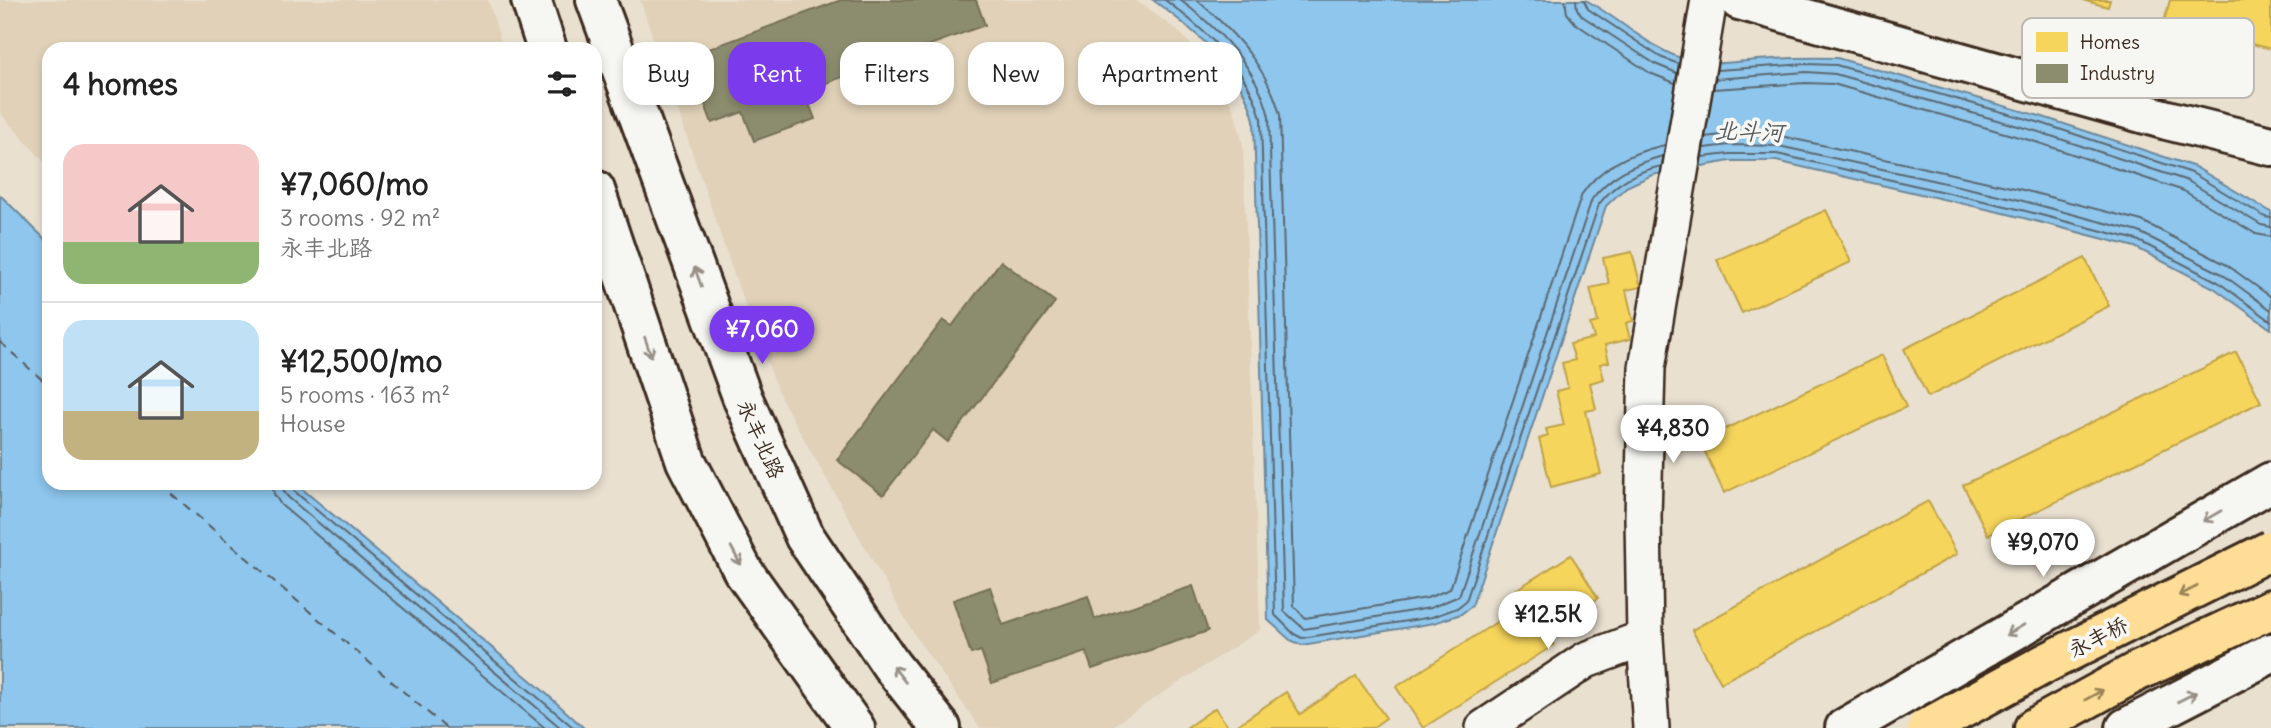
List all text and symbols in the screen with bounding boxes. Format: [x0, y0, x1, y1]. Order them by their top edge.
legend [2022, 18, 2254, 98]
text: Homes [2080, 30, 2140, 54]
chip: Buy [623, 42, 714, 105]
chip: Rent [728, 42, 826, 105]
chip: Filters [840, 42, 954, 105]
chip: New [968, 42, 1064, 105]
chip: Apartment [1078, 42, 1242, 105]
text: Industry [2080, 61, 2155, 85]
text: 4 homes [63, 65, 178, 103]
icon: filters [543, 65, 581, 103]
water label: 北斗河 [1714, 115, 1788, 147]
text: ¥7,060/mo [280, 165, 429, 203]
icon: home [119, 172, 203, 256]
text: 3 rooms · 92 m² [280, 203, 440, 232]
text: 永丰北路 [280, 233, 372, 262]
one-way arrow [690, 266, 703, 288]
pin: ¥7,060 [705, 306, 819, 366]
text: ¥7,060 [725, 314, 799, 343]
one-way arrow [643, 336, 655, 358]
text: ¥12,500/mo [280, 342, 442, 380]
icon: home [119, 348, 203, 432]
text: 5 rooms · 163 m² [280, 380, 450, 409]
street label: 永丰北路 [732, 395, 790, 483]
pin: ¥4,830 [1616, 406, 1730, 465]
text: House [280, 409, 346, 438]
text: ¥4,830 [1636, 413, 1710, 442]
one-way arrow [2202, 510, 2223, 523]
pin: ¥9,070 [1986, 520, 2100, 579]
text: ¥9,070 [2007, 527, 2079, 556]
one-way arrow [729, 546, 743, 566]
one-way arrow [2178, 585, 2199, 599]
pin: ¥12.5K [1491, 592, 1605, 651]
text: ¥12.5K [1514, 599, 1582, 628]
street label: 永丰桥 [2064, 611, 2132, 663]
one-way arrow [2005, 624, 2026, 637]
one-way arrow [891, 666, 906, 684]
one-way arrow [2083, 688, 2104, 701]
one-way arrow [2176, 689, 2196, 703]

